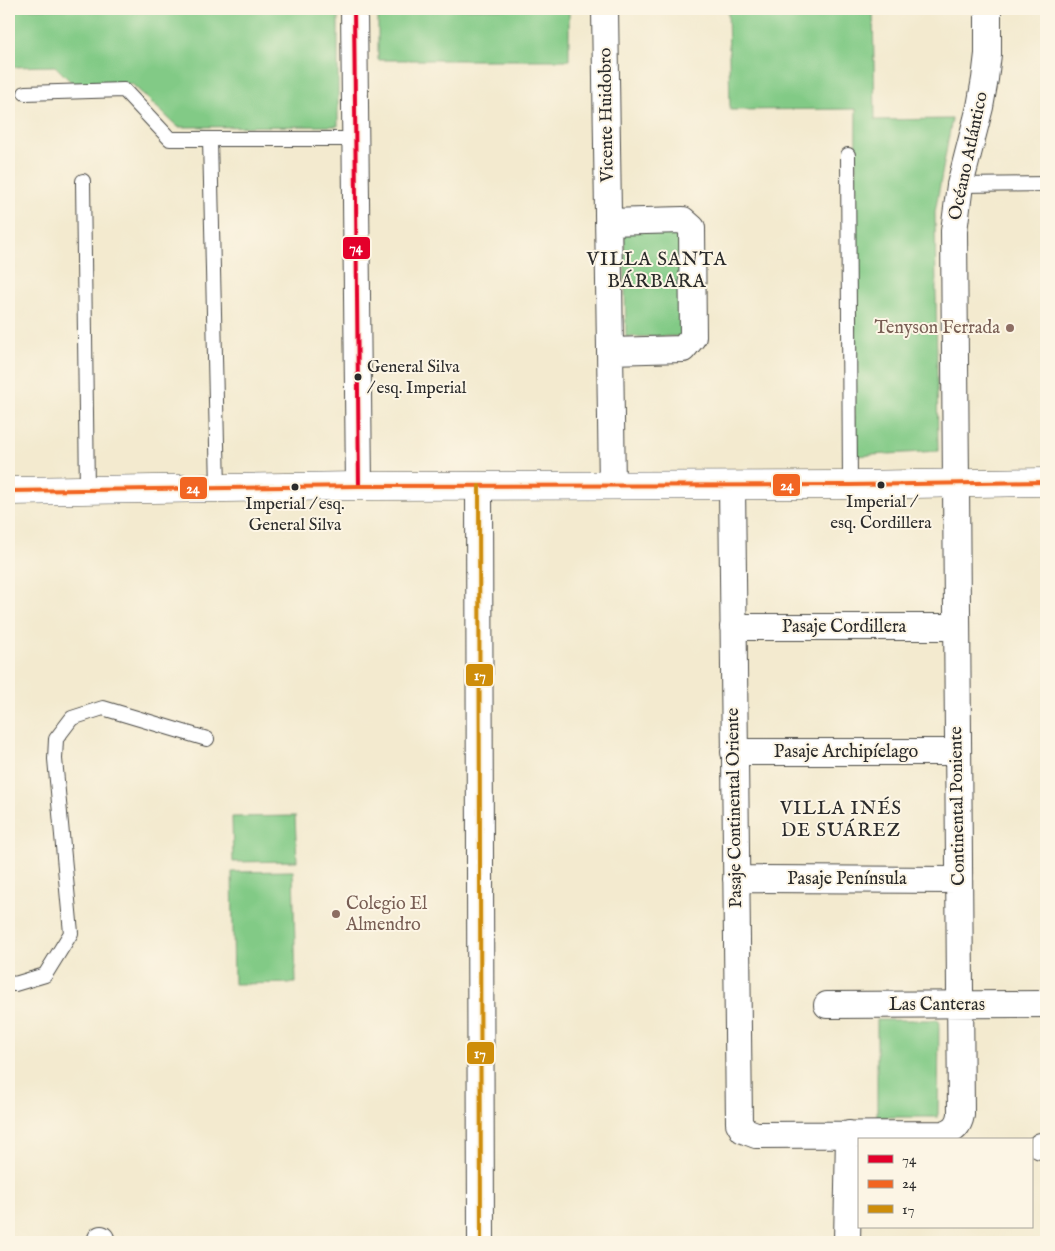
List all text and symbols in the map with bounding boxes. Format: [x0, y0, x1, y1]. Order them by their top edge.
street label: Vicente Huidobro [594, 47, 620, 184]
street label: Océano Atlántico [944, 89, 994, 222]
line badge: 74 [342, 236, 371, 260]
text: 74 [349, 239, 364, 257]
district label: VILLA SANTA BÁRBARA [586, 248, 728, 294]
place label: Tenyson Ferrada [874, 317, 1000, 340]
marker: Tenyson Ferrada [1004, 322, 1016, 334]
place label: General Silva / esq. Imperial [367, 357, 467, 399]
marker: General Silva / esq. Imperial [353, 372, 363, 382]
line badge: 24 [772, 473, 801, 497]
line badge: 24 [179, 476, 208, 500]
text: 24 [780, 477, 795, 495]
text: 24 [186, 480, 201, 498]
marker: Imperial / esq. Cordillera [876, 480, 886, 490]
marker: Imperial / esq. General Silva [290, 482, 300, 492]
place label: Imperial / esq. Cordillera [830, 492, 932, 534]
place label: Imperial / esq. General Silva [245, 494, 345, 536]
street label: Pasaje Cordillera [782, 616, 907, 639]
line badge: 17 [465, 663, 494, 687]
text: 17 [474, 667, 486, 685]
street label: Pasaje Continental Oriente [722, 708, 748, 908]
street label: Continental Poniente [945, 726, 971, 886]
street label: Pasaje Archipíelago [774, 741, 918, 764]
district label: VILLA INÉS DE SUÁREZ [779, 796, 902, 843]
street label: Pasaje Península [787, 868, 907, 891]
place label: Colegio El Almendro [345, 893, 427, 937]
marker: Colegio El Almendro [330, 908, 342, 920]
street label: Las Canteras [889, 994, 985, 1017]
line badge: 17 [466, 1041, 495, 1065]
text: 17 [474, 1045, 486, 1063]
legend [858, 1138, 1032, 1228]
text: 74 [902, 1150, 917, 1169]
text: 24 [902, 1174, 917, 1193]
text: 17 [902, 1200, 915, 1219]

